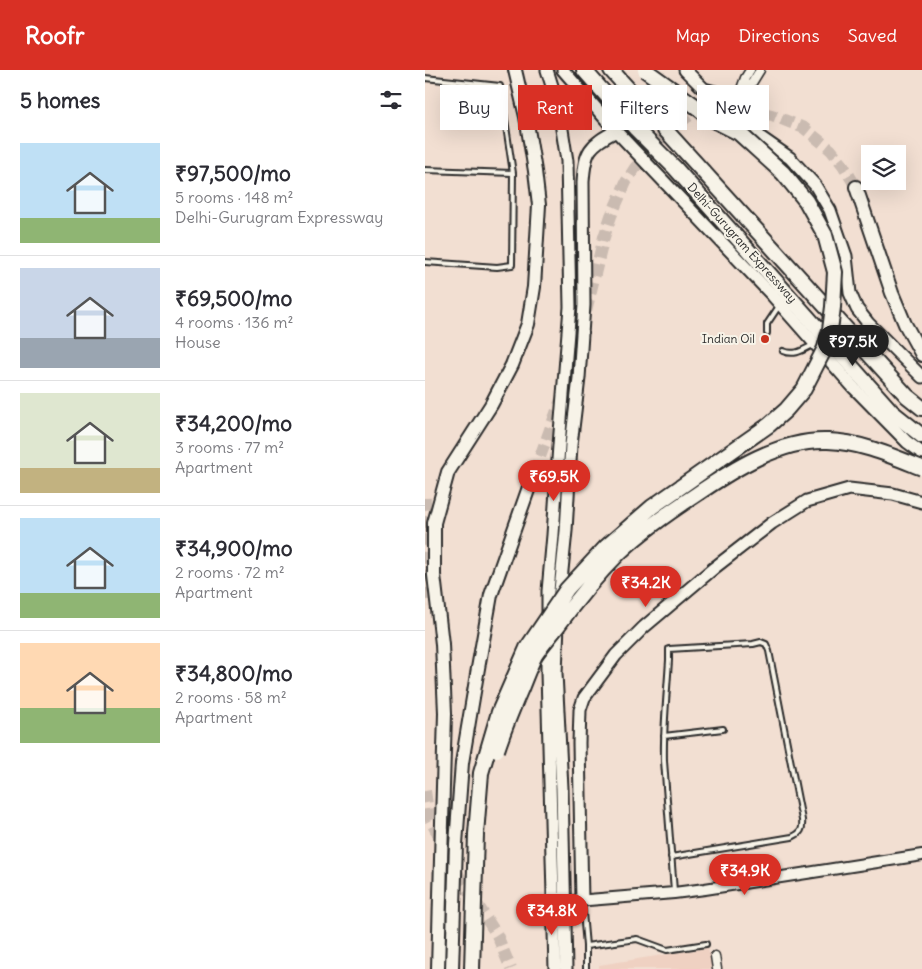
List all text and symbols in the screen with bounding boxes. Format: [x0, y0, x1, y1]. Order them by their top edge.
text: Roofr [25, 20, 85, 50]
text: Map [675, 24, 710, 47]
text: Directions [738, 24, 820, 47]
text: Saved [848, 24, 897, 47]
chip: Buy [440, 85, 508, 130]
chip: Rent [518, 85, 592, 130]
chip: Filters [602, 85, 687, 130]
chip: New [697, 85, 769, 130]
icon: filters [377, 86, 405, 114]
text: 5 homes [20, 87, 100, 114]
map controls [861, 145, 906, 190]
button: layers [861, 145, 906, 190]
text: ₹97,500/mo [175, 160, 291, 187]
icon: home [60, 163, 120, 223]
street label: Delhi-Gurugram Expressway [684, 180, 800, 306]
text: 5 rooms · 148 m² [175, 187, 294, 207]
text: Delhi-Gurugram Expressway [175, 207, 383, 227]
text: ₹69,500/mo [175, 285, 292, 312]
icon: home [60, 288, 120, 348]
text: 4 rooms · 136 m² [175, 312, 293, 332]
pin: ₹97.5K [812, 324, 894, 367]
place label: Indian Oil [702, 331, 755, 346]
text: ₹97.5K [829, 331, 877, 351]
text: House [175, 332, 221, 352]
marker: Indian Oil [759, 333, 771, 345]
text: ₹34,200/mo [175, 410, 292, 437]
icon: home [60, 413, 120, 473]
text: 3 rooms · 77 m² [175, 437, 284, 457]
text: Apartment [175, 457, 253, 477]
pin: ₹69.5K [513, 460, 595, 502]
text: ₹69.5K [529, 466, 579, 486]
text: ₹34,900/mo [175, 535, 293, 562]
icon: home [60, 538, 120, 598]
text: 2 rooms · 72 m² [175, 562, 285, 582]
pin: ₹34.2K [605, 566, 687, 608]
text: ₹34.2K [621, 572, 671, 592]
text: Apartment [175, 582, 253, 602]
text: ₹34,800/mo [175, 660, 293, 687]
icon: home [60, 663, 120, 723]
text: 2 rooms · 58 m² [175, 687, 287, 707]
text: Apartment [175, 707, 253, 727]
pin: ₹34.9K [704, 854, 786, 896]
text: ₹34.9K [720, 860, 770, 880]
pin: ₹34.8K [511, 894, 593, 936]
text: ₹34.8K [527, 900, 577, 920]

